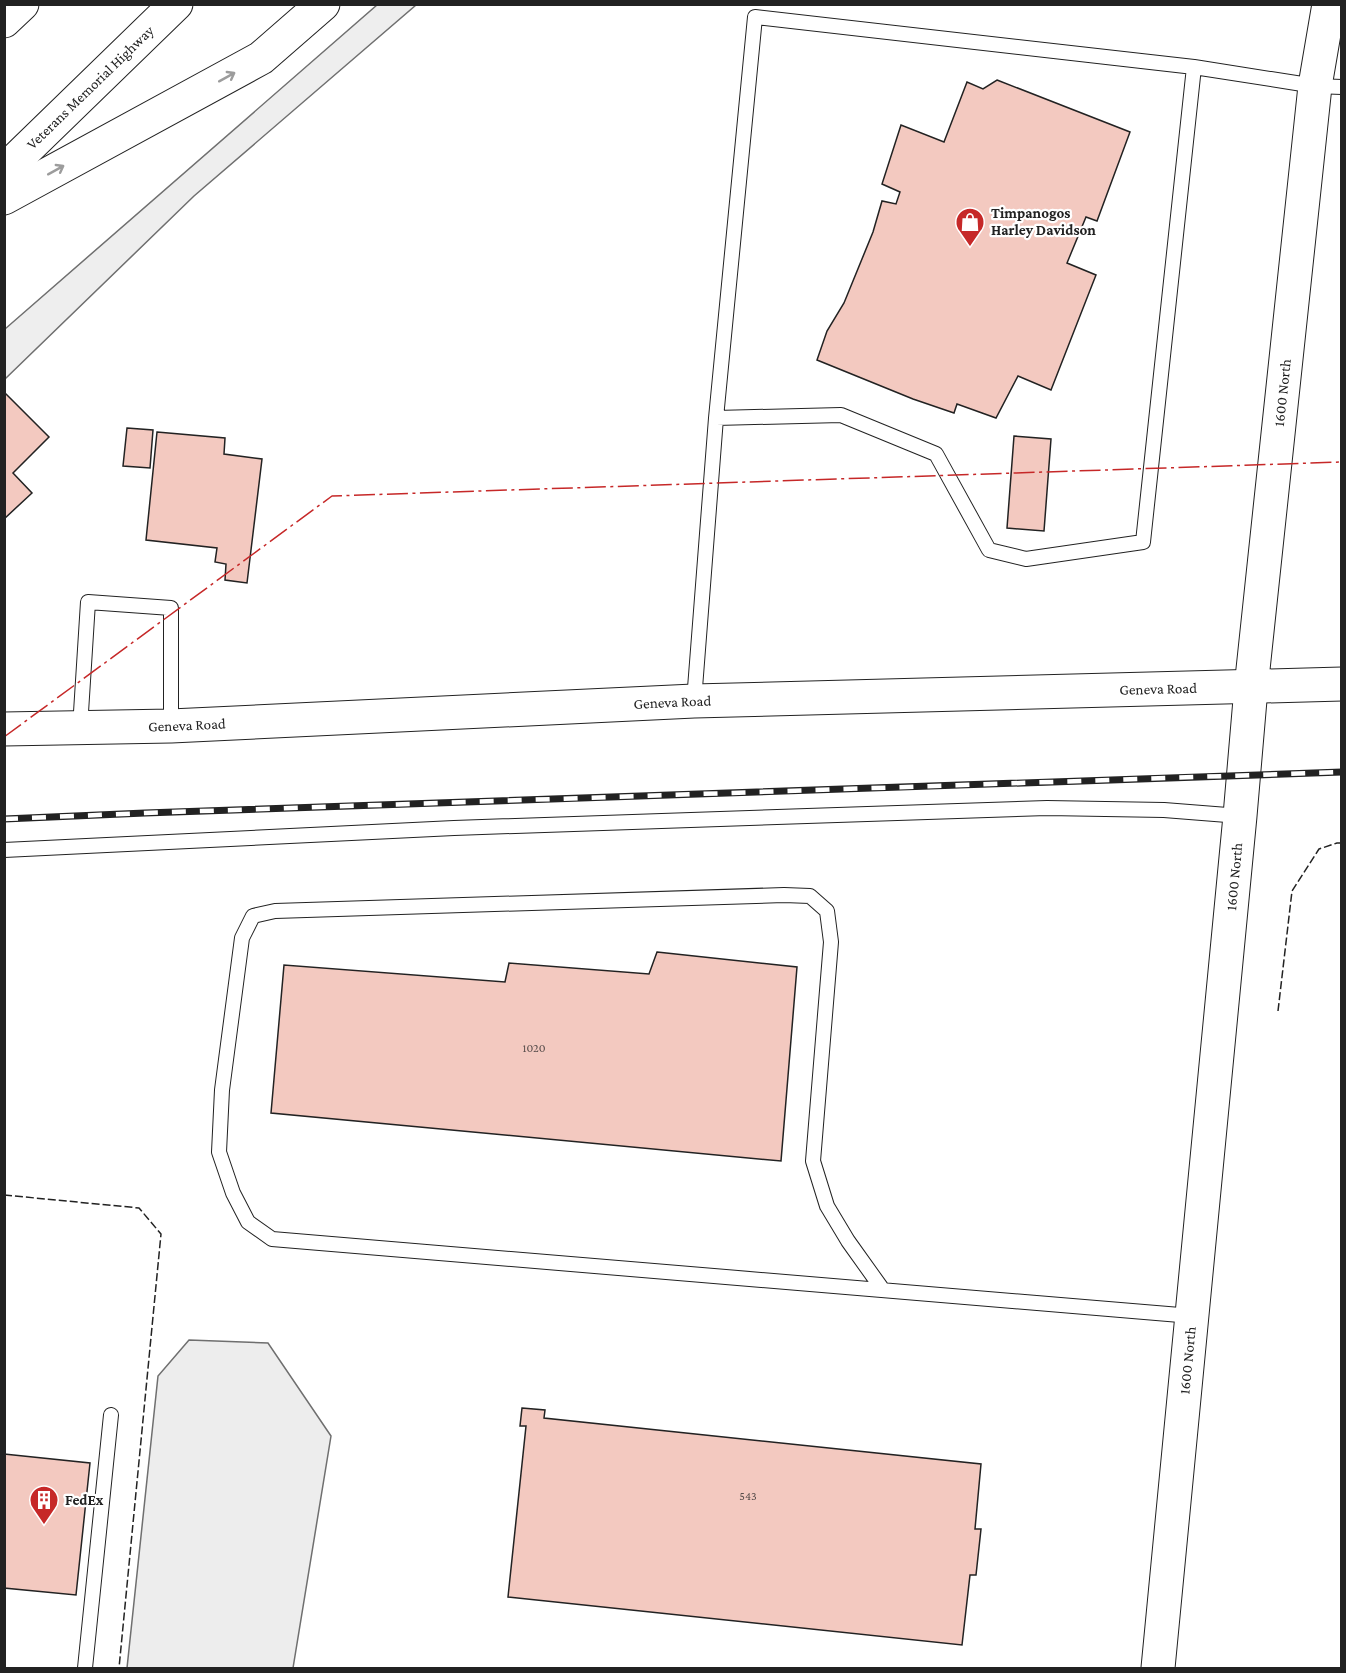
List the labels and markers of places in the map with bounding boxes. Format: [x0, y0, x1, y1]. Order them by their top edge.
place label: Timpanogos Harley Davidson [991, 205, 1096, 238]
shop icon: Timpanogos Harley Davidson [954, 206, 986, 248]
building icon: FedEx [28, 1484, 60, 1526]
place label: FedEx [65, 1492, 104, 1508]

